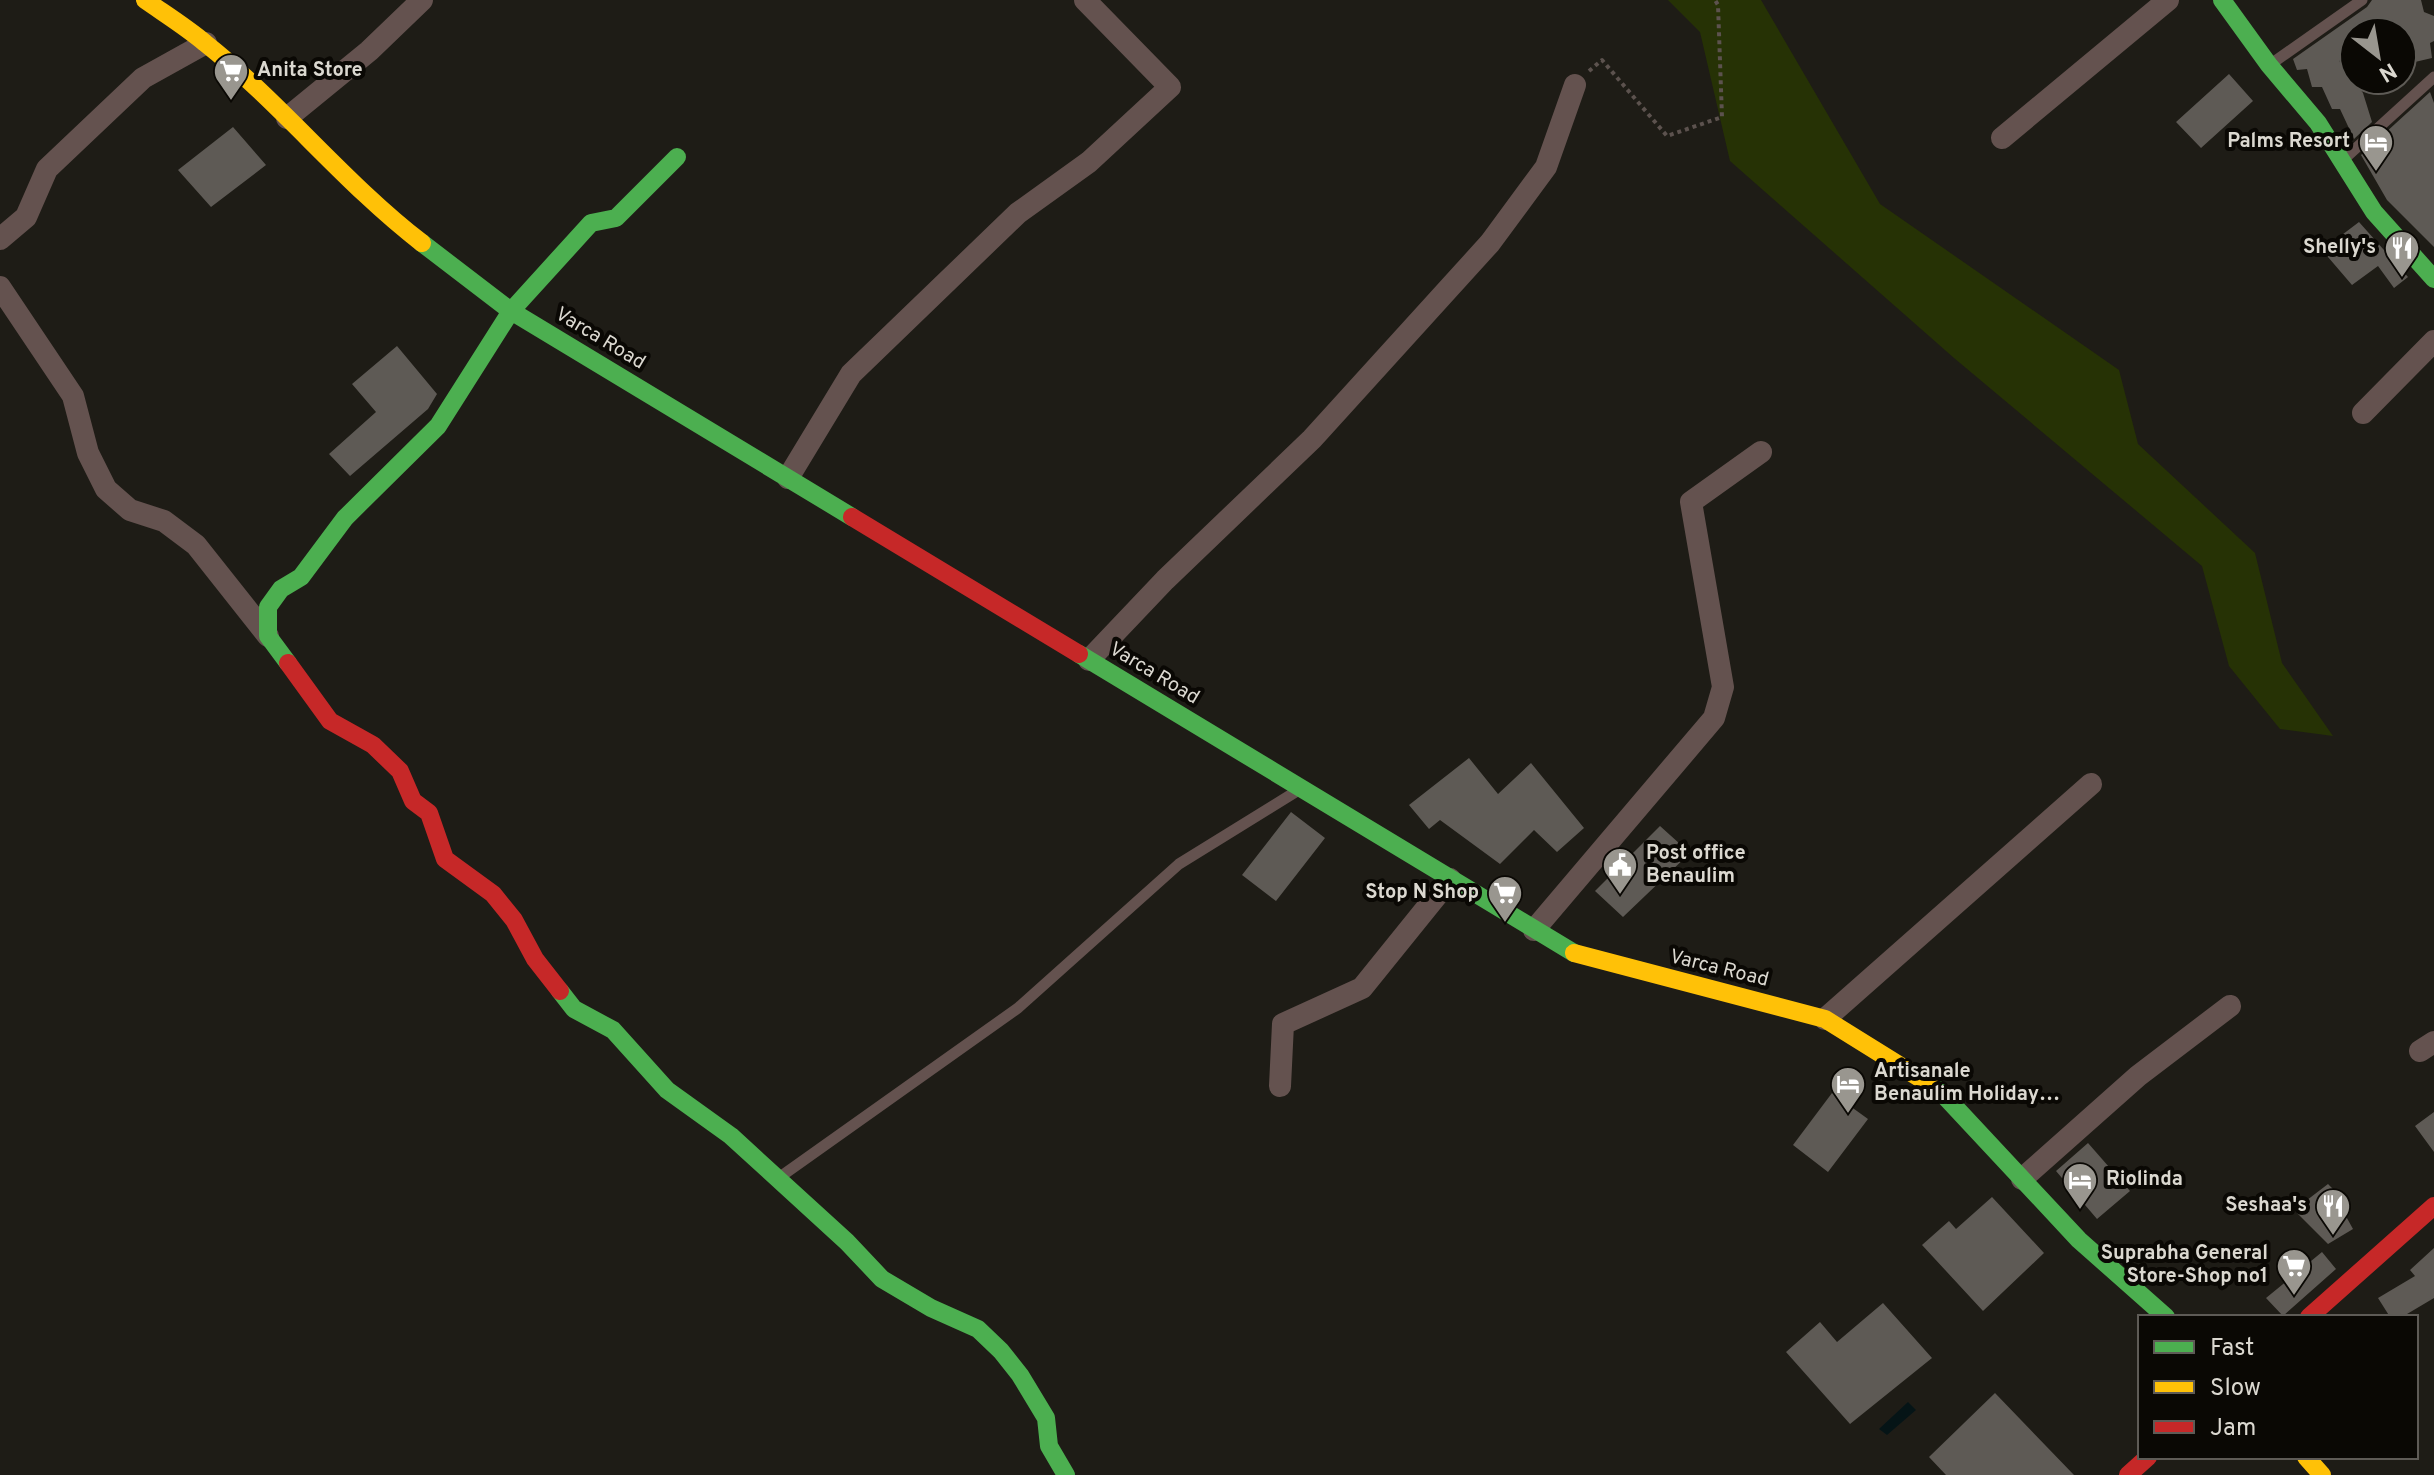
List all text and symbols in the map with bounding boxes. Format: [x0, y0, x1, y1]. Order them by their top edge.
north arrow [2338, 16, 2418, 96]
supermarket icon: Anita Store [212, 52, 250, 102]
text: N [2373, 55, 2401, 87]
place label: Anita Store [257, 58, 363, 84]
hotel icon: Palms Resort [2357, 123, 2395, 173]
place label: Palms Resort [2227, 129, 2350, 155]
restaurant icon: Shelly's [2383, 229, 2421, 279]
place label: Shelly's [2303, 235, 2376, 261]
street label: Varca Road [550, 302, 650, 376]
street label: Varca Road [1104, 637, 1204, 711]
place label: Post office Benaulim [1646, 841, 1746, 890]
public building icon: Post office Benaulim [1601, 846, 1639, 896]
supermarket icon: Stop N Shop [1486, 874, 1524, 924]
place label: Stop N Shop [1365, 880, 1479, 906]
street label: Varca Road [1667, 944, 1771, 994]
place label: Artisanale Benaulim Holiday… [1874, 1059, 2060, 1108]
hotel icon: Artisanale Benaulim Holiday… [1829, 1065, 1867, 1115]
hotel icon: Riolinda [2061, 1161, 2099, 1211]
place label: Riolinda [2106, 1167, 2183, 1193]
restaurant icon: Seshaa's [2314, 1187, 2352, 1237]
place label: Seshaa's [2225, 1193, 2307, 1219]
place label: Suprabha General Store-Shop no1 [2101, 1241, 2268, 1290]
supermarket icon: Suprabha General Store-Shop no1 [2275, 1247, 2313, 1297]
legend [2138, 1315, 2418, 1459]
text: Fast [2210, 1334, 2254, 1364]
text: Slow [2210, 1374, 2261, 1404]
text: Jam [2210, 1414, 2256, 1444]

